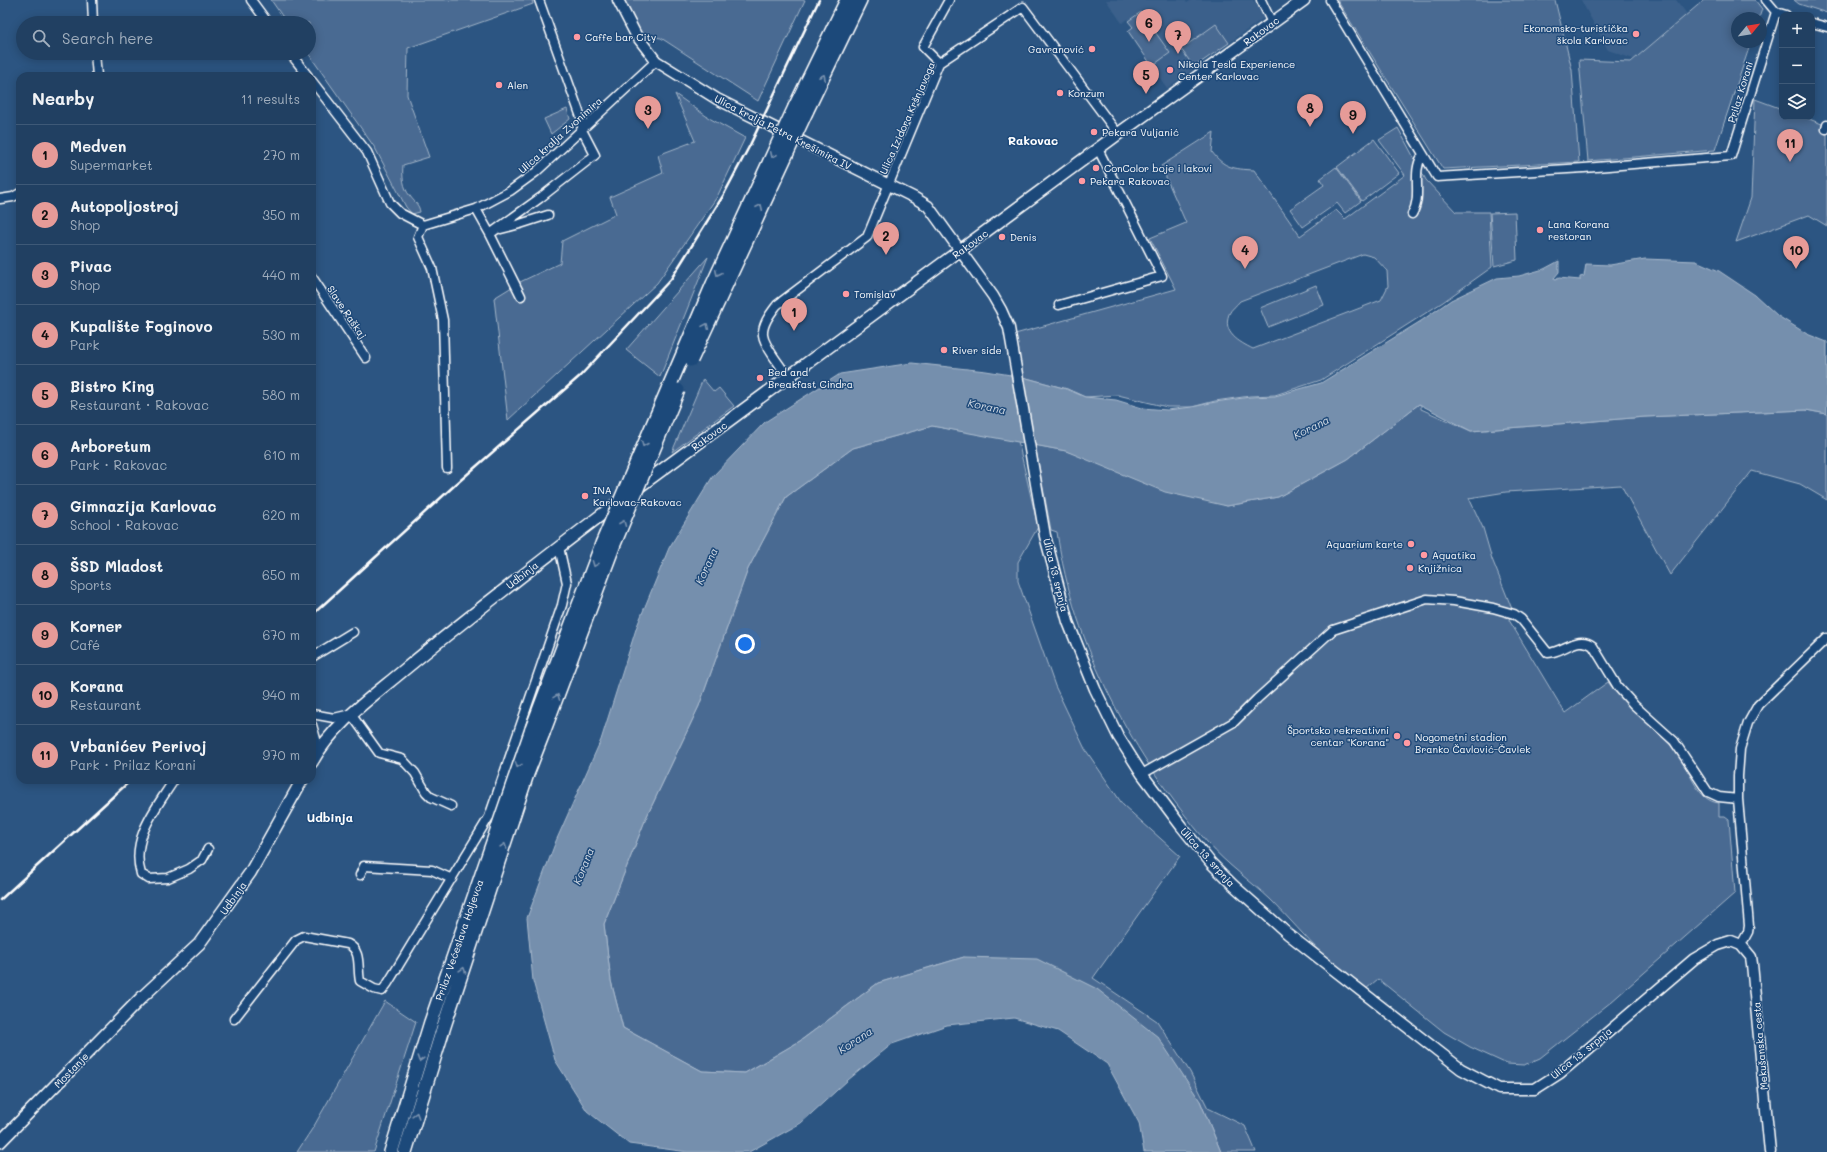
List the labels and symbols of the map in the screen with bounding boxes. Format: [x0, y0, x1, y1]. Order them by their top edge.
pin: 6 [1136, 9, 1162, 42]
north arrow [1731, 12, 1767, 48]
street label: Rakovac [1240, 13, 1282, 49]
pin: 7 [1165, 21, 1191, 54]
place label: Ekonomsko-turistička škola Karlovac [1524, 21, 1628, 47]
marker: Ekonomsko-turistička škola Karlovac [1631, 29, 1641, 39]
place label: Caffe bar City [585, 30, 656, 44]
marker: Caffe bar City [572, 32, 582, 42]
place label: Gavranović [1028, 42, 1084, 56]
marker: Gavranović [1087, 44, 1097, 54]
place label: Nikola Tesla Experience Center Karlovac [1178, 57, 1295, 83]
street label: Ulica Izidora Kršnjavoga [876, 60, 938, 176]
street label: Prilaz Korani [1724, 60, 1756, 124]
pin: 5 [1133, 61, 1159, 94]
marker: Nikola Tesla Experience Center Karlovac [1165, 65, 1175, 75]
one-way arrow [818, 73, 826, 81]
place label: Alen [507, 78, 528, 92]
marker: Alen [494, 80, 504, 90]
place label: Konzum [1068, 86, 1105, 100]
marker: Konzum [1055, 88, 1065, 98]
street label: Ulica kralja Petra Krešimira IV [712, 91, 854, 173]
street label: Ulica kralja Zvonimira [515, 94, 605, 176]
pin: 8 [1297, 94, 1323, 127]
pin: 3 [635, 96, 661, 129]
pin: 9 [1340, 101, 1366, 134]
place label: Pekara Vuljanić [1102, 125, 1179, 139]
marker: Pekara Vuljanić [1089, 127, 1099, 137]
pin: 11 [1777, 129, 1803, 162]
district label: Rakovac [1008, 132, 1058, 148]
one-way arrow [769, 151, 777, 158]
place label: ConColor boje i lakovi [1104, 161, 1212, 175]
marker: ConColor boje i lakovi [1091, 163, 1101, 173]
place label: Pekara Rakovac [1090, 174, 1170, 188]
marker: Pekara Rakovac [1077, 176, 1087, 186]
one-way arrow [755, 204, 763, 212]
place label: Lana Korana restoran [1548, 217, 1609, 243]
pin: 2 [873, 222, 899, 255]
marker: Lana Korana restoran [1535, 225, 1545, 235]
street label: Rakovac [949, 226, 991, 262]
place label: Denis [1010, 230, 1037, 244]
marker: Denis [997, 232, 1007, 242]
pin: 4 [1232, 236, 1258, 269]
pin: 10 [1783, 236, 1809, 269]
one-way arrow [715, 269, 723, 276]
street label: Slave Raškaj [324, 283, 370, 341]
place label: Tomislav [854, 287, 895, 301]
marker: Tomislav [841, 289, 851, 299]
pin: 1 [781, 298, 807, 331]
one-way arrow [701, 322, 709, 330]
place label: River side [952, 343, 1002, 357]
marker: River side [939, 345, 949, 355]
place label: Bed and Breakfast Cindra [768, 365, 853, 391]
marker: Bed and Breakfast Cindra [755, 373, 765, 383]
water label: Korana [967, 395, 1008, 417]
water label: Korana [1290, 412, 1332, 442]
street label: Rakovac [688, 418, 730, 454]
one-way arrow [641, 440, 649, 447]
place label: INA Karlovac-Rakovac [593, 483, 682, 509]
marker: INA Karlovac-Rakovac [580, 491, 590, 501]
one-way arrow [618, 519, 626, 526]
street label: Ulica 13. srpnja [1040, 537, 1072, 613]
place label: Aquarium karte [1326, 537, 1403, 551]
marker: Aquarium karte [1406, 539, 1416, 549]
water label: Korana [691, 545, 721, 587]
place label: Aquatika [1432, 548, 1476, 562]
marker: Aquatika [1419, 550, 1429, 560]
street label: Udbinja [503, 558, 541, 592]
one-way arrow [591, 561, 599, 568]
place label: Knjižnica [1418, 561, 1462, 575]
marker: Knjižnica [1405, 563, 1415, 573]
your location [735, 634, 755, 654]
one-way arrow [552, 693, 560, 700]
place label: Športsko rekreativni centar "Korana" [1287, 723, 1389, 749]
place label: Nogometni stadion Branko Čavlović-Čavlek [1415, 730, 1531, 756]
marker: Športsko rekreativni centar "Korana" [1392, 731, 1402, 741]
marker: Nogometni stadion Branko Čavlović-Čavlek [1402, 738, 1412, 748]
one-way arrow [515, 762, 523, 769]
district label: Udbinja [307, 809, 353, 825]
street label: Ulica 13. srpnja [1178, 824, 1238, 890]
one-way arrow [499, 843, 507, 850]
water label: Korana [569, 845, 597, 887]
street label: Prilaz Većeslava Holjevca [432, 878, 486, 1002]
street label: Udbinja [216, 879, 250, 917]
one-way arrow [458, 966, 467, 973]
street label: Mekušanska cesta [1749, 1001, 1771, 1091]
water label: Korana [835, 1023, 875, 1057]
street label: Ulica 13. srpnja [1547, 1024, 1615, 1082]
street label: Mostanje [51, 1049, 91, 1091]
one-way arrow [416, 1055, 425, 1062]
one-way arrow [411, 1111, 420, 1118]

